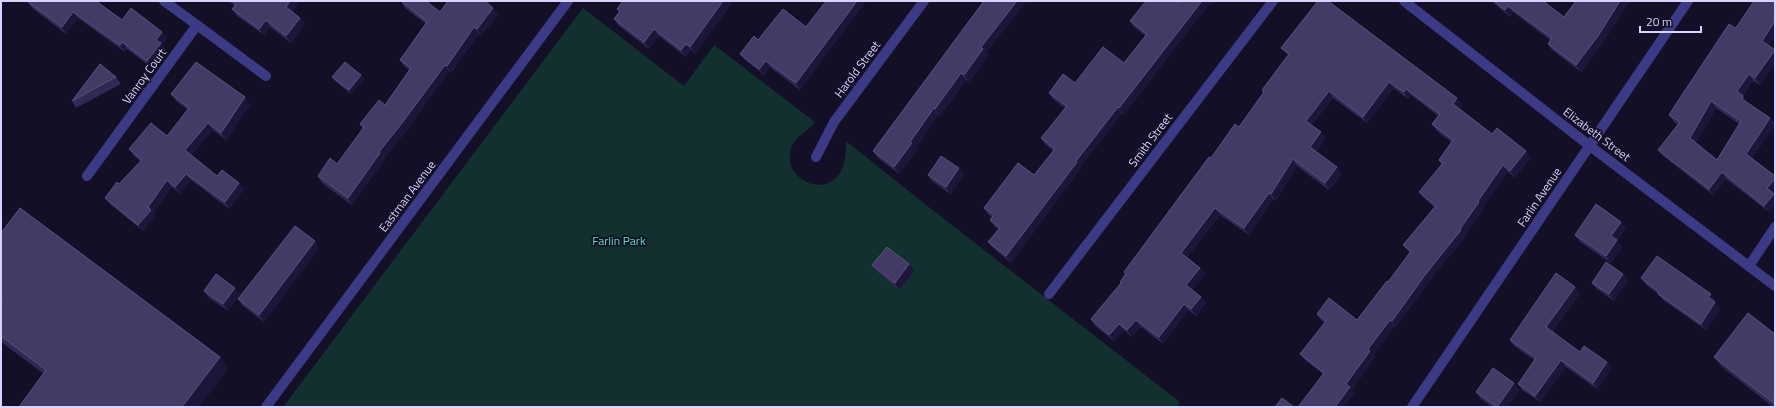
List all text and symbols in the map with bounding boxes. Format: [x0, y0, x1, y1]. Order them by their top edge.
scale bar [1640, 8, 1701, 34]
text: 20 m [1646, 12, 1672, 31]
street label: Harold Street [829, 36, 885, 102]
street label: Vanroy Court [117, 43, 171, 108]
street label: Elizabeth Street [1559, 102, 1635, 166]
street label: Smith Street [1123, 108, 1177, 171]
street label: Eastman Avenue [374, 156, 440, 236]
street label: Farlin Avenue [1512, 163, 1566, 231]
park label: Farlin Park [592, 231, 646, 250]

